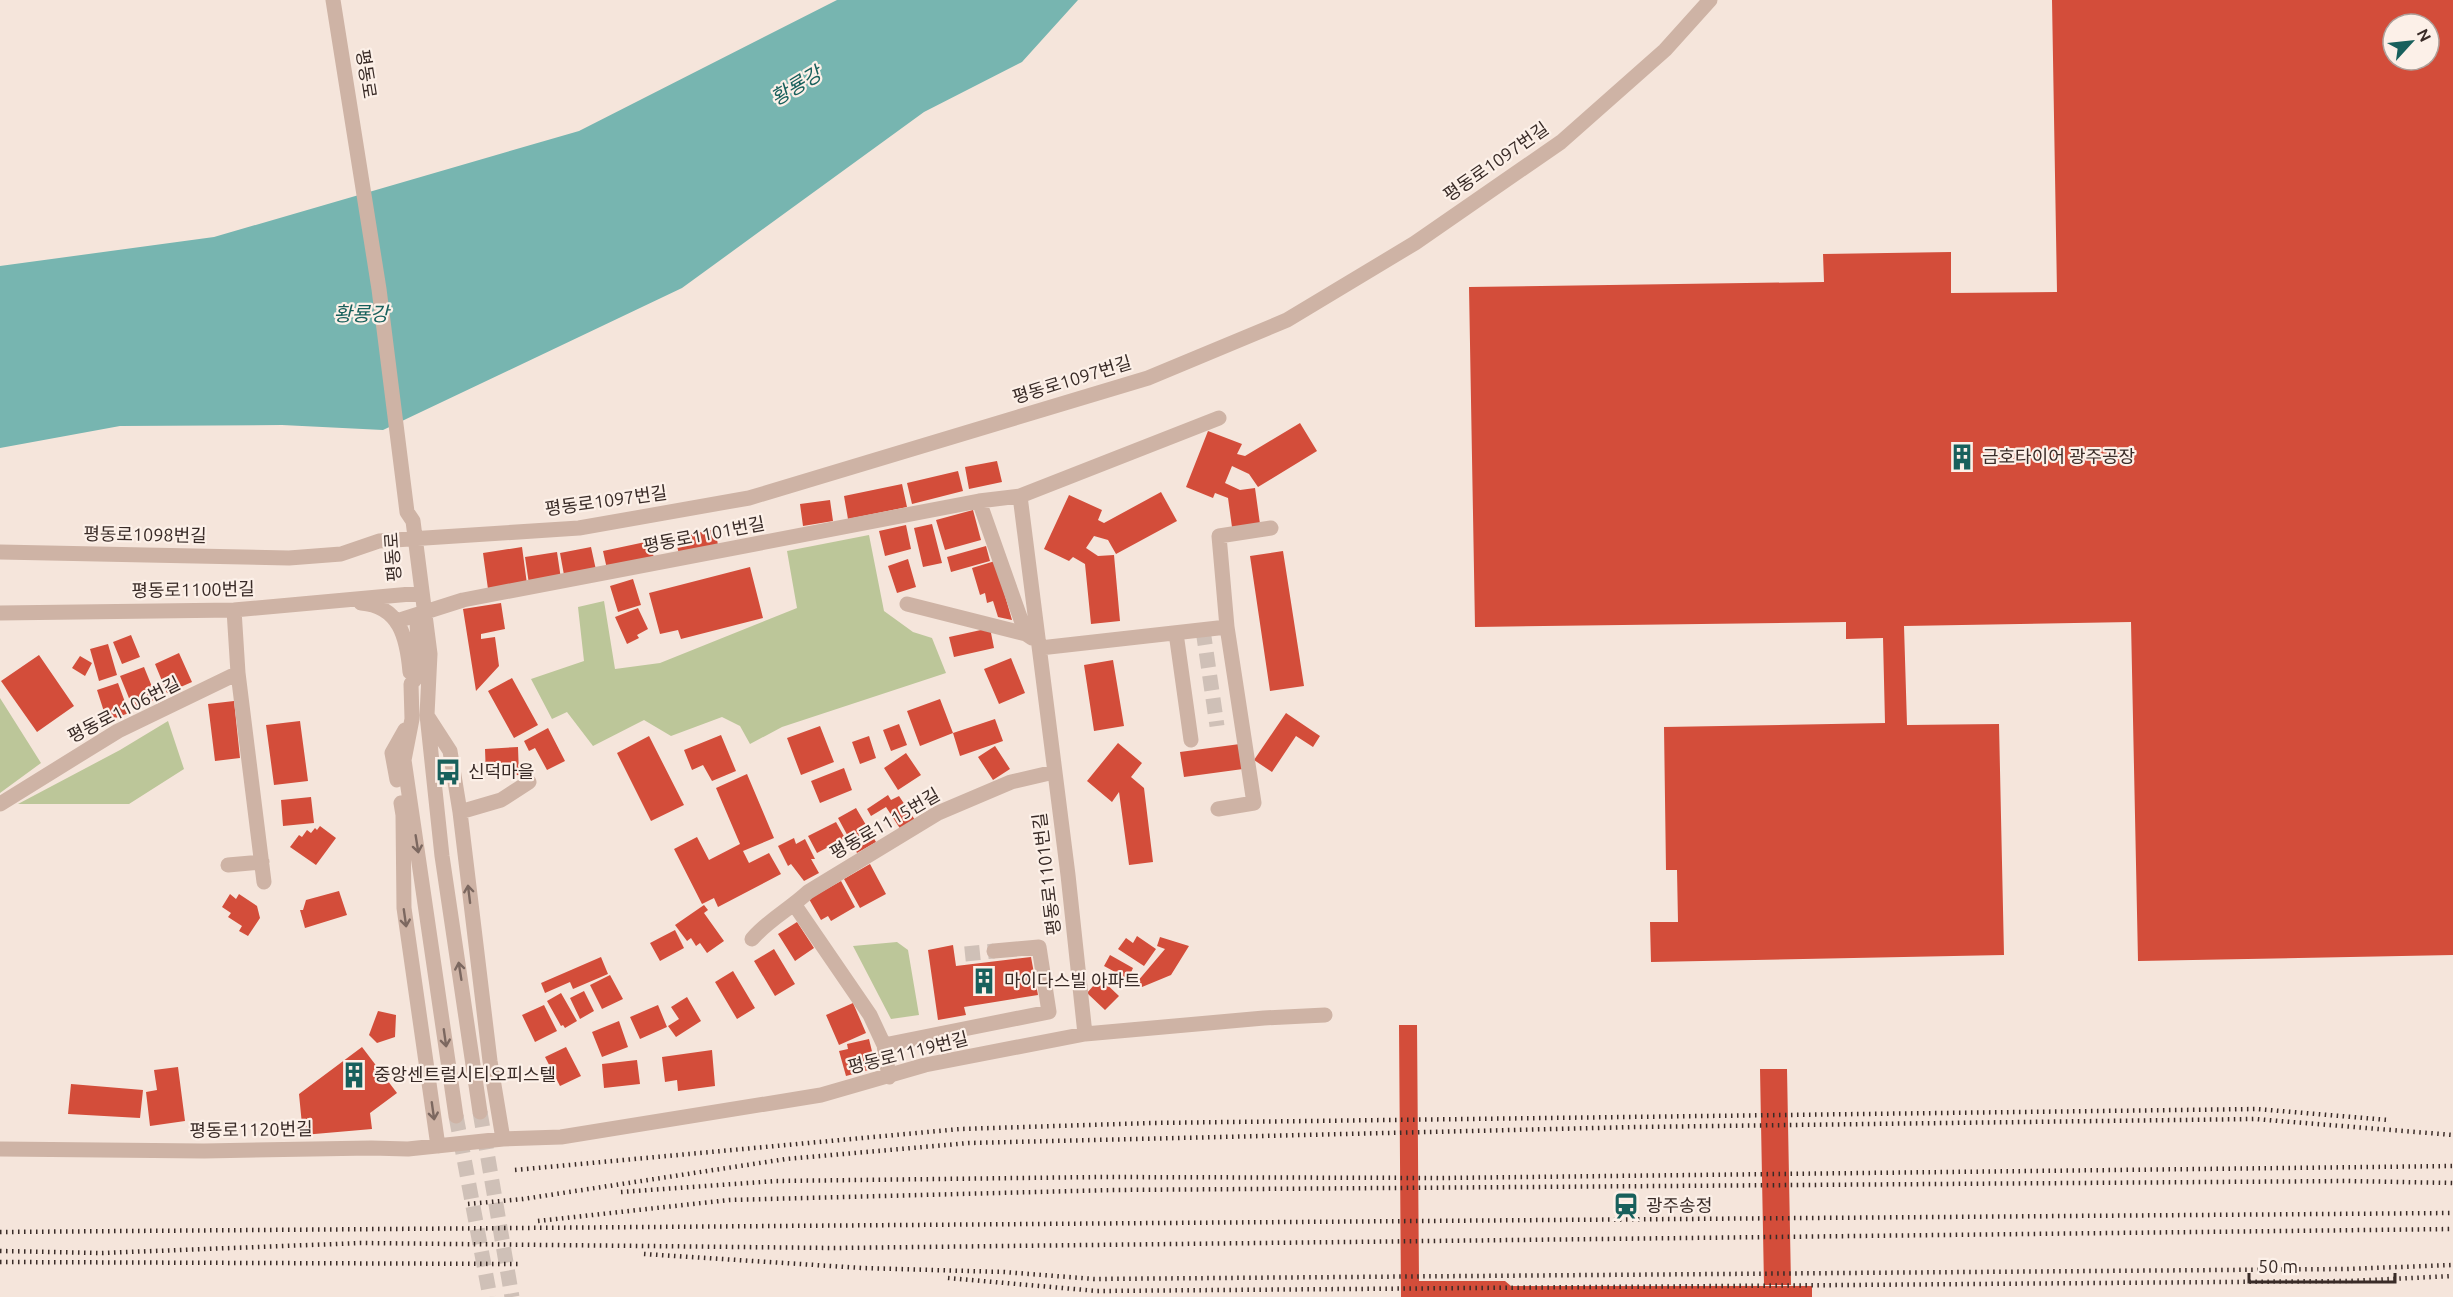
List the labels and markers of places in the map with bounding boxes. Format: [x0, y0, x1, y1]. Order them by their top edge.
building icon: 금호타이어 광주공장 [1947, 442, 1977, 472]
place label: 금호타이어 광주공장 [1982, 446, 2135, 466]
bus stop icon: 신덕마을 [433, 757, 463, 787]
place label: 신덕마을 [468, 761, 534, 781]
building icon: 마이다스빌 아파트 [969, 966, 999, 996]
place label: 마이다스빌 아파트 [1004, 970, 1141, 990]
building icon: 중앙센트럴시티오피스텔 [339, 1060, 369, 1090]
place label: 중앙센트럴시티오피스텔 [374, 1064, 556, 1084]
station icon: 광주송정 [1611, 1191, 1641, 1221]
place label: 광주송정 [1646, 1195, 1712, 1215]

